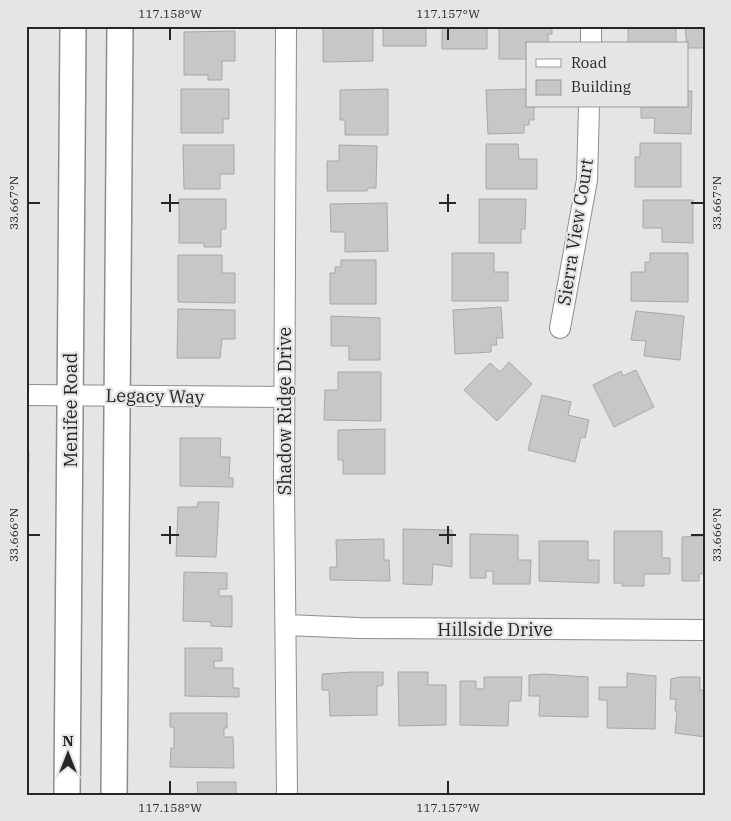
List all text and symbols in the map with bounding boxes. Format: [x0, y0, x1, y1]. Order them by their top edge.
text: 117.158°W [138, 6, 202, 21]
text: 117.157°W [416, 6, 480, 21]
legend [526, 42, 688, 108]
text: Road [571, 53, 607, 72]
text: Building [571, 77, 631, 96]
street label: Sierra View Court [552, 157, 598, 307]
text: 33.667°N [6, 176, 21, 230]
text: 33.667°N [709, 176, 724, 230]
street label: Shadow Ridge Drive [273, 327, 296, 495]
street label: Menifee Road [59, 352, 82, 467]
street label: Legacy Way [106, 384, 205, 408]
text: 33.666°N [6, 508, 21, 562]
text: 33.666°N [709, 508, 724, 562]
street label: Hillside Drive [437, 618, 553, 641]
north arrow [42, 728, 92, 778]
text: N [62, 732, 74, 750]
text: 117.158°W [138, 800, 202, 815]
text: 117.157°W [416, 800, 480, 815]

